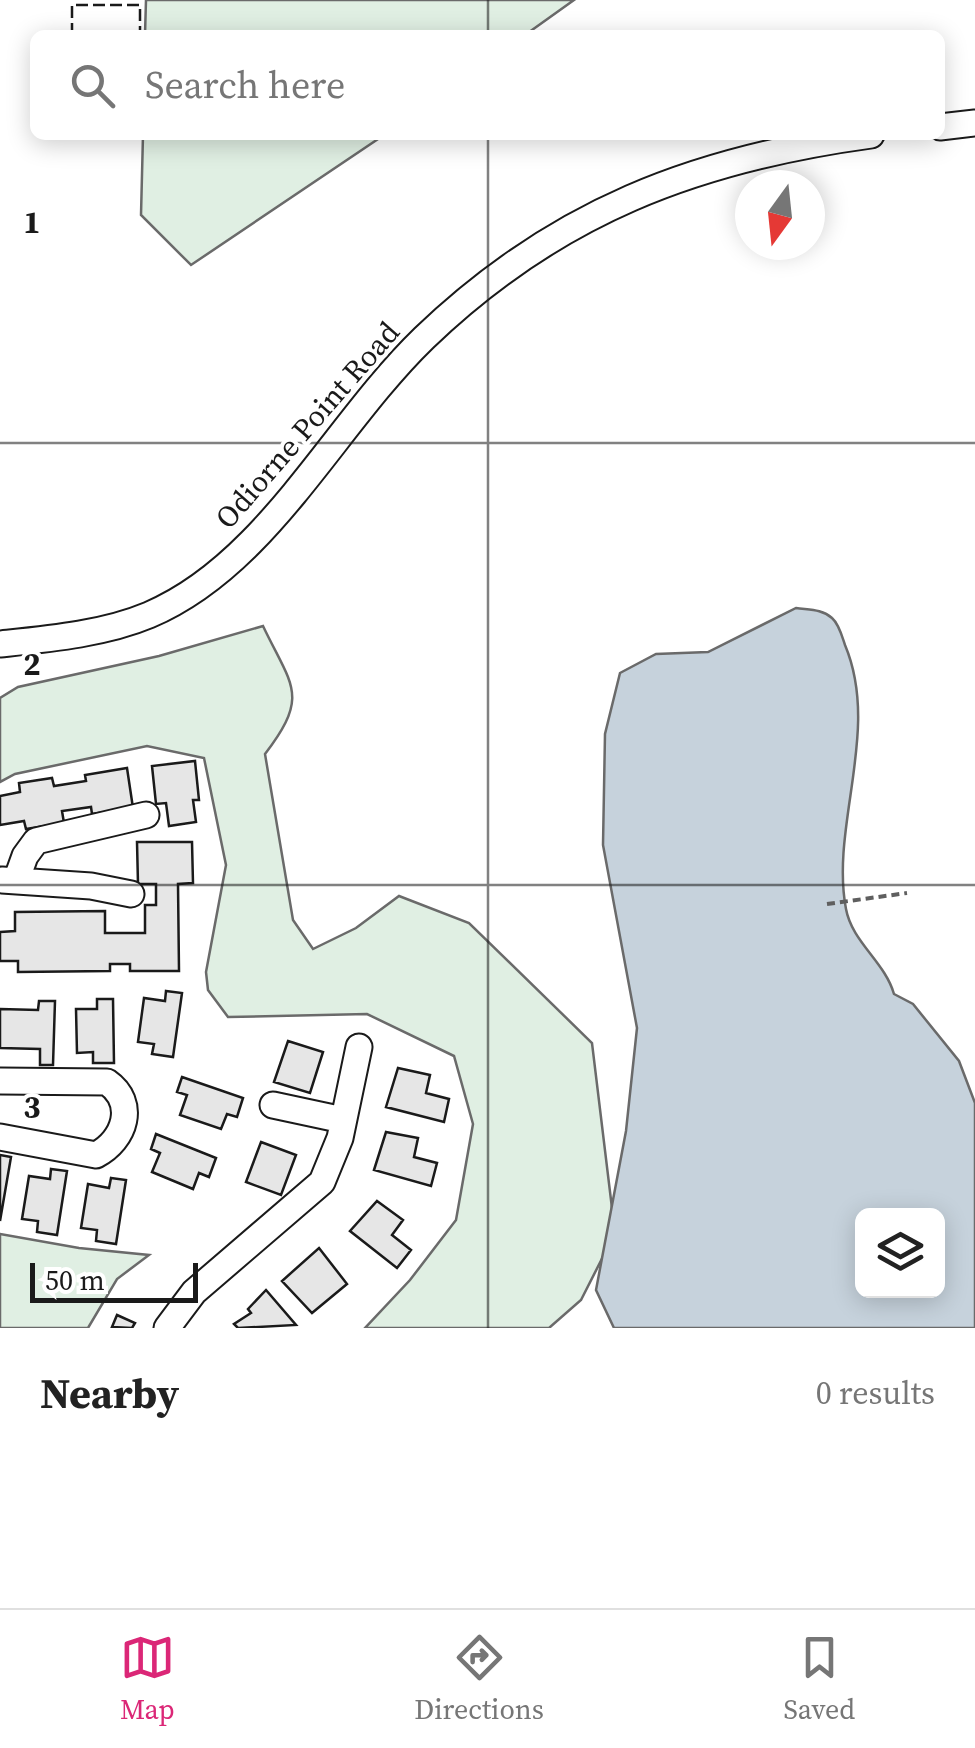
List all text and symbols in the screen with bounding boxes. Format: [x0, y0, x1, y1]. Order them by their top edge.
search box [30, 30, 945, 140]
icon: search [65, 58, 120, 113]
text: Search here [145, 59, 345, 111]
north arrow [735, 170, 825, 260]
text: 1 [23, 200, 41, 244]
street label: Odiorne Point Road [206, 313, 408, 537]
text: 2 [23, 642, 41, 686]
text: 3 [23, 1085, 41, 1129]
map controls [855, 1208, 945, 1298]
button: layers [855, 1208, 945, 1298]
scale bar [30, 1258, 198, 1302]
text: 50 m [45, 1261, 105, 1299]
text: Nearby [40, 1364, 179, 1422]
text: 0 results [816, 1371, 935, 1415]
tab: Map [120, 1630, 175, 1728]
tab: Directions [414, 1630, 544, 1728]
tab: Saved [783, 1630, 855, 1728]

